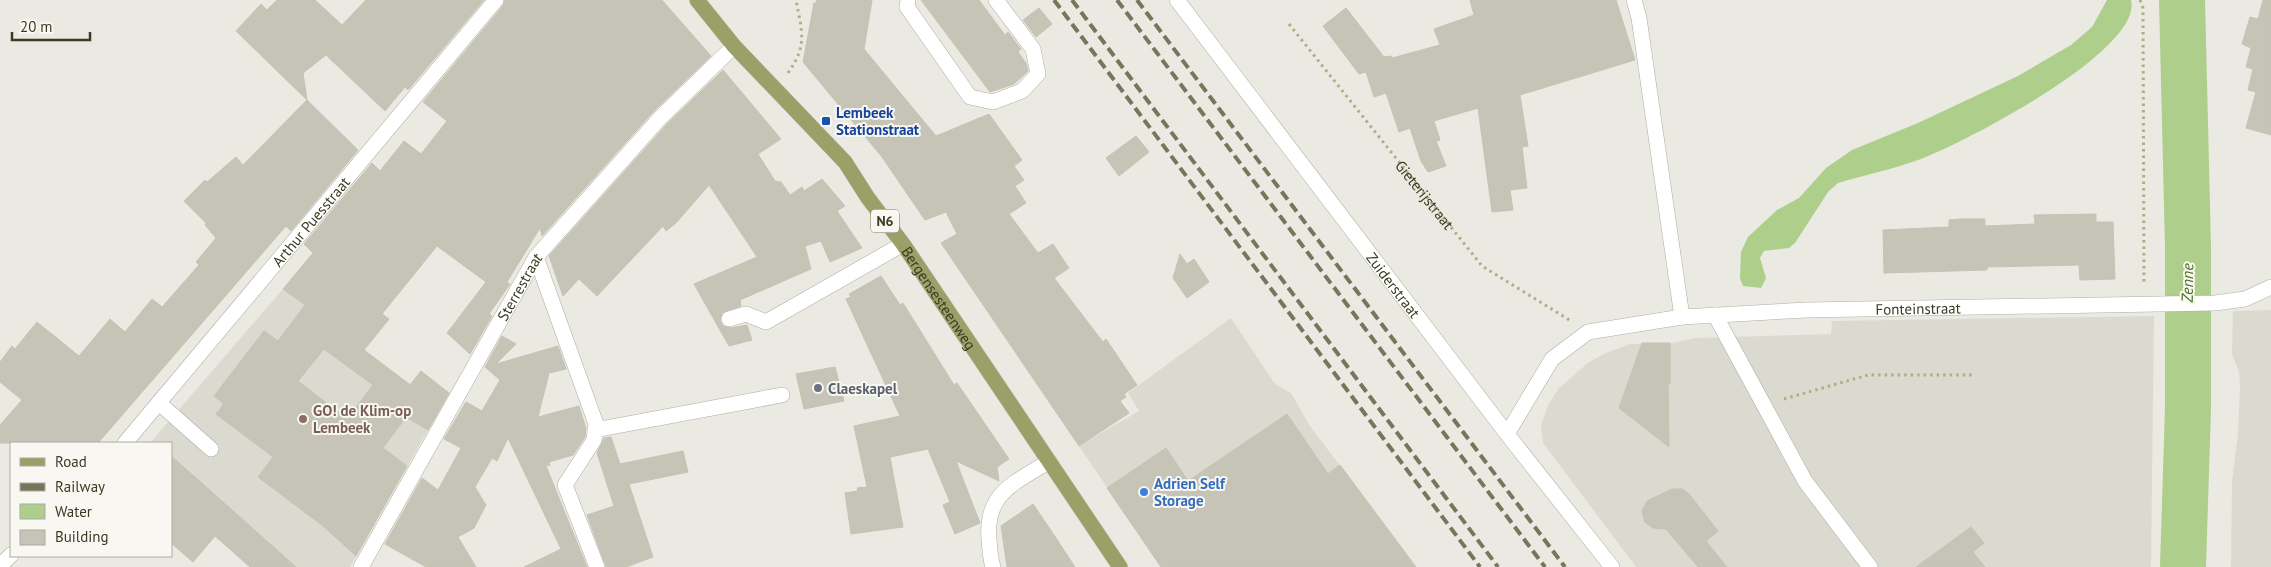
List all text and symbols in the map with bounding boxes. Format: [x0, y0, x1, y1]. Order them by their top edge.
scale bar [12, 10, 90, 42]
text: 20 m [20, 17, 53, 36]
place label: Lembeek Stationstraat [836, 103, 920, 139]
marker: Lembeek Stationstraat [820, 115, 832, 127]
street label: Gieterijstraat [1392, 156, 1458, 233]
street label: Arthur Puesstraat [268, 173, 354, 270]
road number: N6 [871, 210, 899, 232]
street label: Bergensesteenweg [898, 243, 981, 353]
street label: Sterrestraat [493, 248, 545, 324]
street label: Zuiderstraat [1363, 248, 1425, 322]
water label: Zenne [2177, 263, 2197, 304]
street label: Fonteinstraat [1875, 298, 1961, 318]
place label: Claeskapel [828, 379, 898, 398]
marker: Claeskapel [812, 382, 824, 394]
place label: GO! de Klim-op Lembeek [313, 401, 411, 437]
marker: GO! de Klim-op Lembeek [297, 413, 309, 425]
legend [10, 442, 172, 557]
text: Road [55, 452, 87, 471]
place label: Adrien Self Storage [1154, 474, 1226, 510]
text: Railway [55, 477, 105, 496]
marker: Adrien Self Storage [1138, 486, 1150, 498]
text: Water [55, 502, 92, 521]
text: Building [55, 527, 109, 546]

